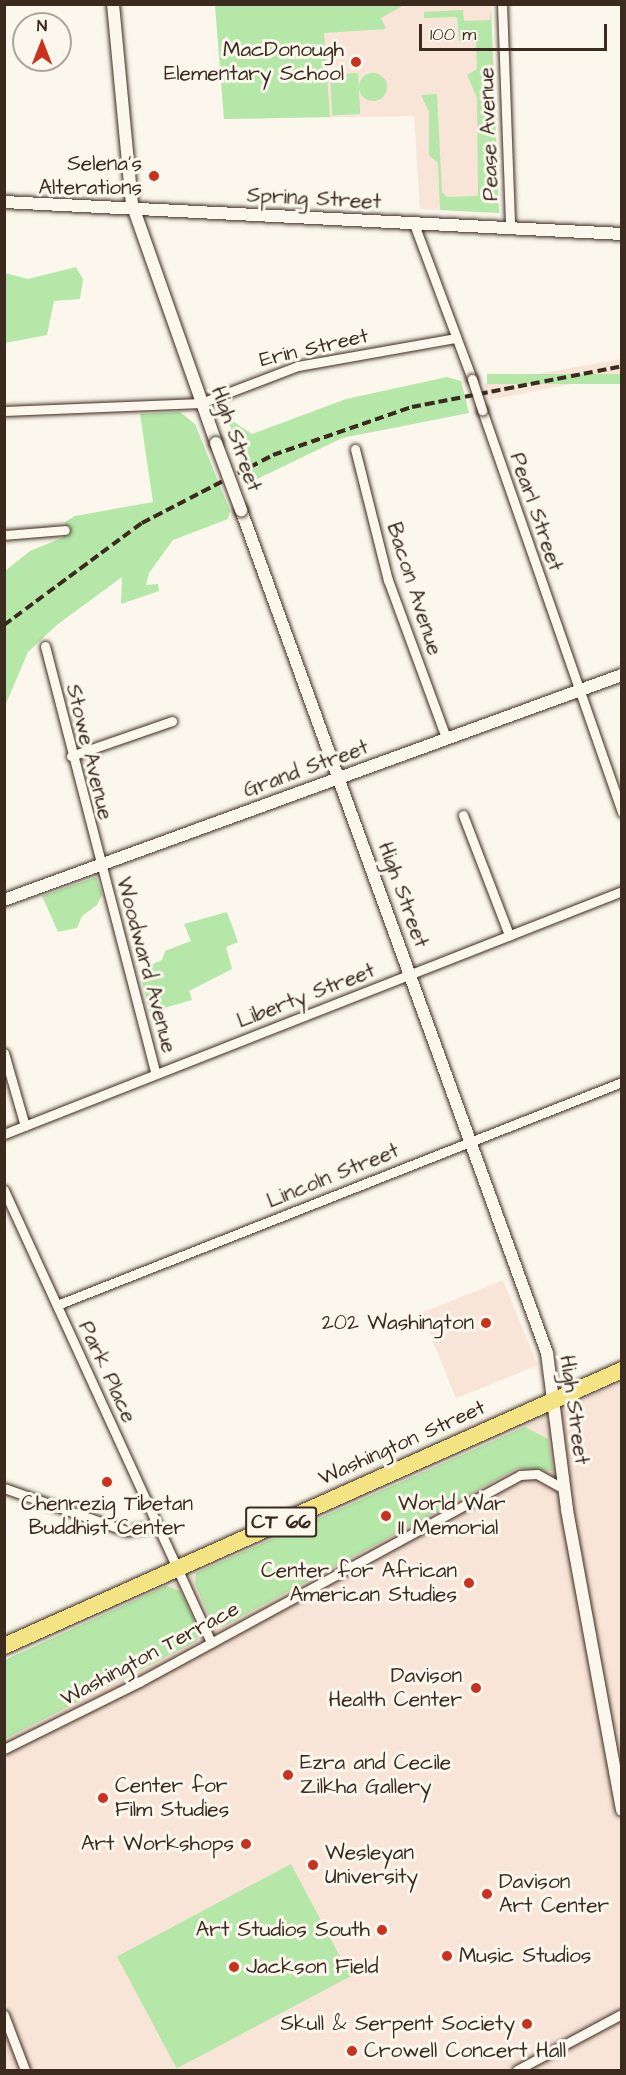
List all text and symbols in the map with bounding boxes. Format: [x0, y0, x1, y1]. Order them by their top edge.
north arrow [12, 12, 72, 72]
scale bar [422, 12, 610, 50]
text: N [37, 15, 47, 37]
text: 100 m [430, 22, 476, 47]
place label: MacDonough Elementary School [164, 37, 344, 87]
marker: MacDonough Elementary School [349, 55, 363, 69]
street label: Pease Avenue [474, 67, 504, 201]
place label: Selena's Alterations [39, 151, 142, 201]
marker: Selena's Alterations [147, 169, 161, 183]
street label: Spring Street [246, 183, 382, 215]
street label: Erin Street [257, 323, 371, 373]
street label: High Street [205, 383, 267, 495]
street label: Pearl Street [504, 450, 568, 574]
street label: Bacon Avenue [381, 520, 447, 658]
street label: Stowe Avenue [60, 682, 118, 822]
street label: Grand Street [240, 735, 372, 803]
street label: High Street [372, 839, 434, 951]
street label: Woodward Avenue [110, 874, 182, 1056]
street label: Liberty Street [233, 958, 379, 1034]
street label: Lincoln Street [263, 1138, 403, 1214]
place label: 202 Washington [322, 1310, 474, 1336]
marker: 202 Washington [479, 1316, 493, 1330]
street label: Park Place [73, 1317, 141, 1427]
street label: High Street [554, 1354, 594, 1466]
street label: Washington Street [315, 1395, 489, 1491]
marker: Chenrezig Tibetan Buddhist Center [100, 1475, 114, 1489]
place label: Chenrezig Tibetan Buddhist Center [21, 1491, 193, 1541]
place label: World War II Memorial [398, 1491, 506, 1541]
road number: CT 66 [245, 1505, 317, 1539]
marker: World War II Memorial [379, 1509, 393, 1523]
place label: Center for African American Studies [261, 1558, 457, 1608]
marker: Center for African American Studies [462, 1576, 476, 1590]
street label: Washington Terrace [57, 1596, 243, 1712]
place label: Davison Health Center [328, 1663, 462, 1713]
marker: Davison Health Center [467, 1679, 485, 1697]
place label: Ezra and Cecile Zilkha Gallery [300, 1750, 451, 1800]
marker: Ezra and Cecile Zilkha Gallery [281, 1768, 295, 1782]
place label: Center for Film Studies [115, 1773, 229, 1823]
marker: Center for Film Studies [96, 1791, 110, 1805]
place label: Art Workshops [81, 1831, 234, 1857]
marker: Art Workshops [239, 1837, 253, 1851]
place label: Wesleyan University [325, 1840, 418, 1890]
marker: Wesleyan University [306, 1858, 320, 1872]
place label: Davison Art Center [499, 1869, 609, 1919]
marker: Davison Art Center [480, 1887, 494, 1901]
place label: Art Studios South [196, 1917, 370, 1943]
marker: Art Studios South [375, 1923, 389, 1937]
place label: Music Studios [459, 1943, 591, 1969]
marker: Music Studios [440, 1949, 454, 1963]
place label: Jackson Field [246, 1954, 378, 1980]
marker: Jackson Field [227, 1960, 241, 1974]
place label: Skull & Serpent Society [280, 2011, 515, 2037]
marker: Skull & Serpent Society [520, 2017, 534, 2031]
place label: Crowell Concert Hall [364, 2038, 566, 2064]
marker: Crowell Concert Hall [345, 2044, 359, 2058]

